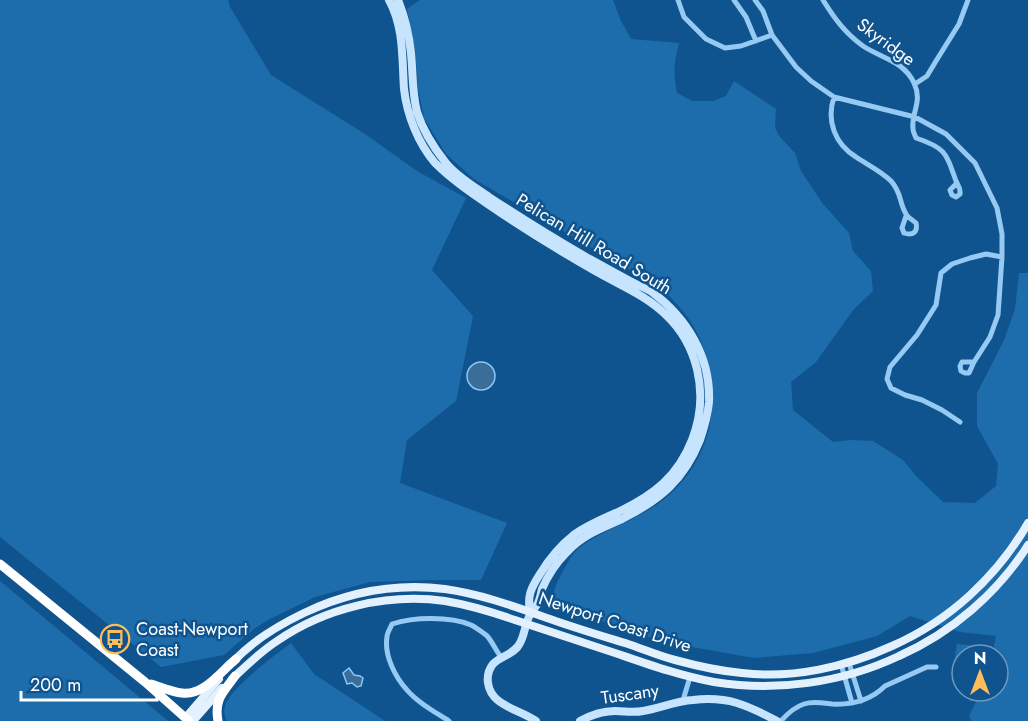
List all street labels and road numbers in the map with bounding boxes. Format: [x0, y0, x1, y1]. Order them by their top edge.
street label: Skyridge [851, 12, 921, 72]
street label: Pelican Hill Road South [511, 187, 677, 301]
street label: Newport Coast Drive [535, 585, 695, 659]
street label: Tuscany [599, 677, 661, 711]

